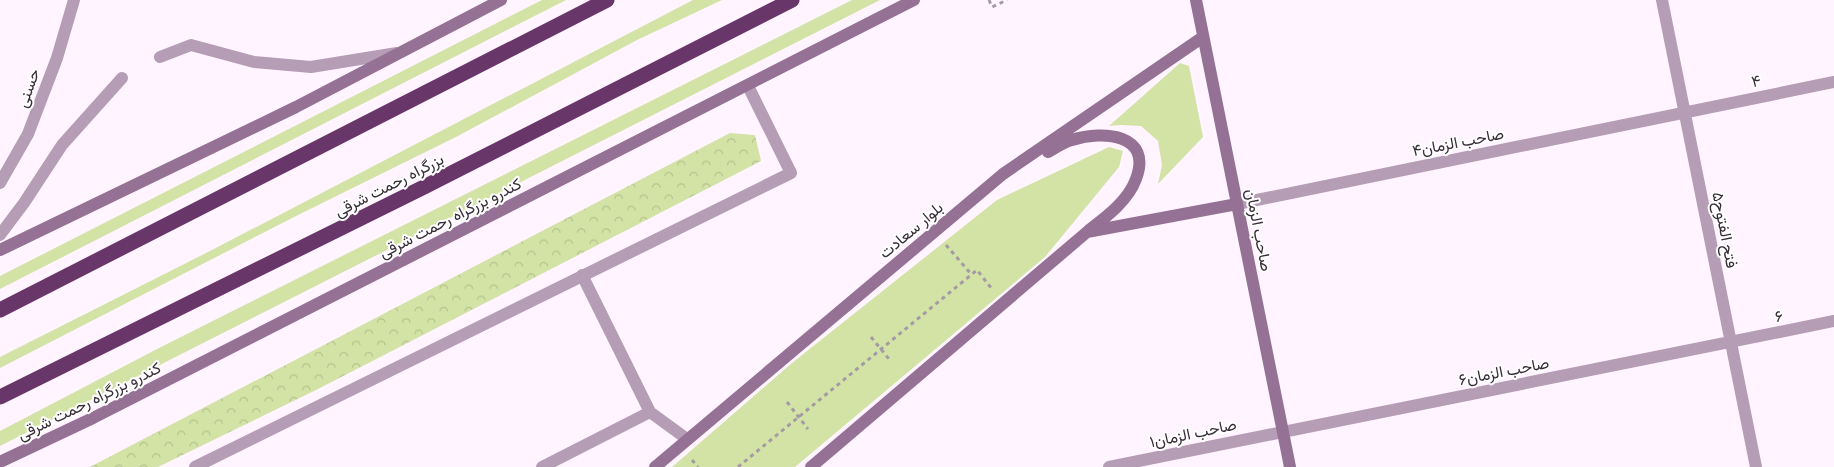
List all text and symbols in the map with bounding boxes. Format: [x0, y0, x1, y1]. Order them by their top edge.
street label: حسنی [12, 66, 45, 110]
street label: ۴ [1750, 71, 1762, 91]
street label: صاحب الزمان۴ [1411, 124, 1506, 161]
street label: بزرگراه رحمت شرقی [331, 149, 447, 222]
street label: کندرو بزرگراه رحمت شرقی [376, 174, 525, 263]
street label: صاحب الزمان [1241, 187, 1276, 273]
street label: فتح الفتوح۵ [1706, 190, 1742, 270]
street label: بلوار سعادت [875, 198, 947, 263]
street label: ۶ [1773, 306, 1785, 326]
street label: صاحب الزمان۶ [1457, 353, 1551, 390]
street label: کندرو بزرگراه رحمت شرقی [14, 358, 164, 445]
street label: صاحب الزمان۱ [1148, 415, 1238, 452]

